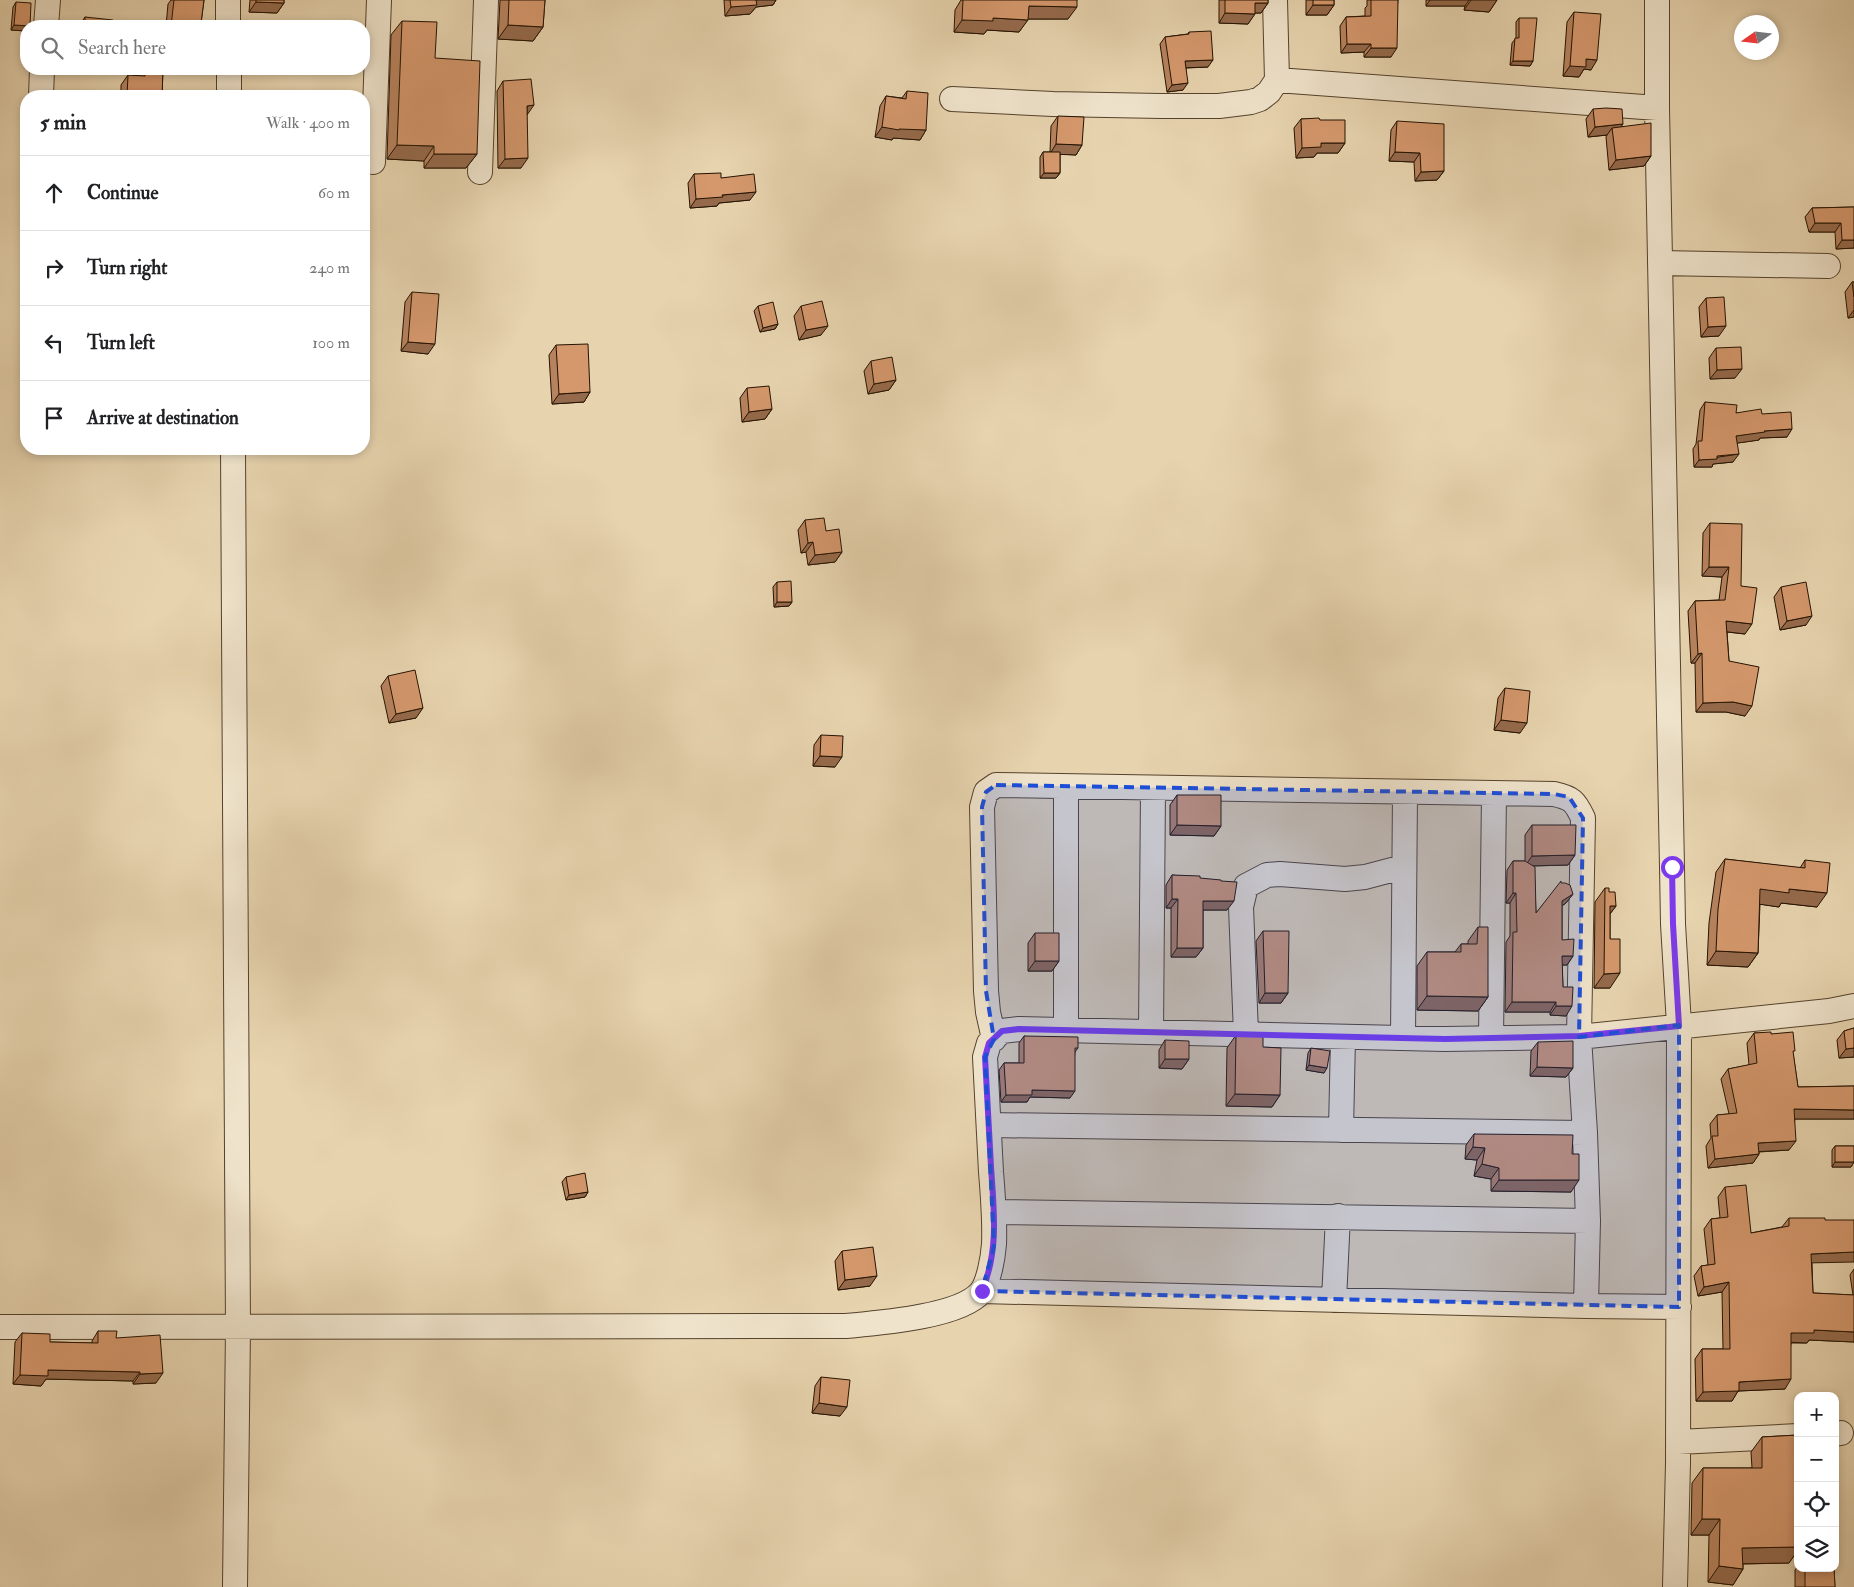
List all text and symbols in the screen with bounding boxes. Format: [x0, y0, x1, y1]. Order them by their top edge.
north arrow [1734, 15, 1779, 60]
search box [20, 20, 370, 75]
icon: search [38, 34, 66, 62]
text: Search here [78, 36, 166, 60]
text: 5 min [40, 109, 86, 136]
text: Walk · 400 m [266, 113, 350, 133]
icon: ahead [40, 179, 68, 207]
text: Continue [87, 181, 158, 205]
text: 60 m [318, 183, 350, 203]
icon: right [40, 254, 68, 282]
text: Turn right [87, 256, 167, 280]
text: 240 m [309, 258, 350, 278]
icon: left [40, 329, 68, 357]
text: Turn left [87, 331, 155, 355]
text: 100 m [312, 333, 350, 353]
icon: arrive [40, 404, 68, 432]
text: Arrive at destination [87, 406, 239, 430]
route start [1661, 856, 1684, 879]
route end [971, 1280, 994, 1303]
map controls [1794, 1392, 1839, 1572]
button: + [1794, 1392, 1839, 1437]
button: − [1794, 1437, 1839, 1482]
button: locate [1794, 1482, 1839, 1527]
button: layers [1794, 1527, 1839, 1572]

